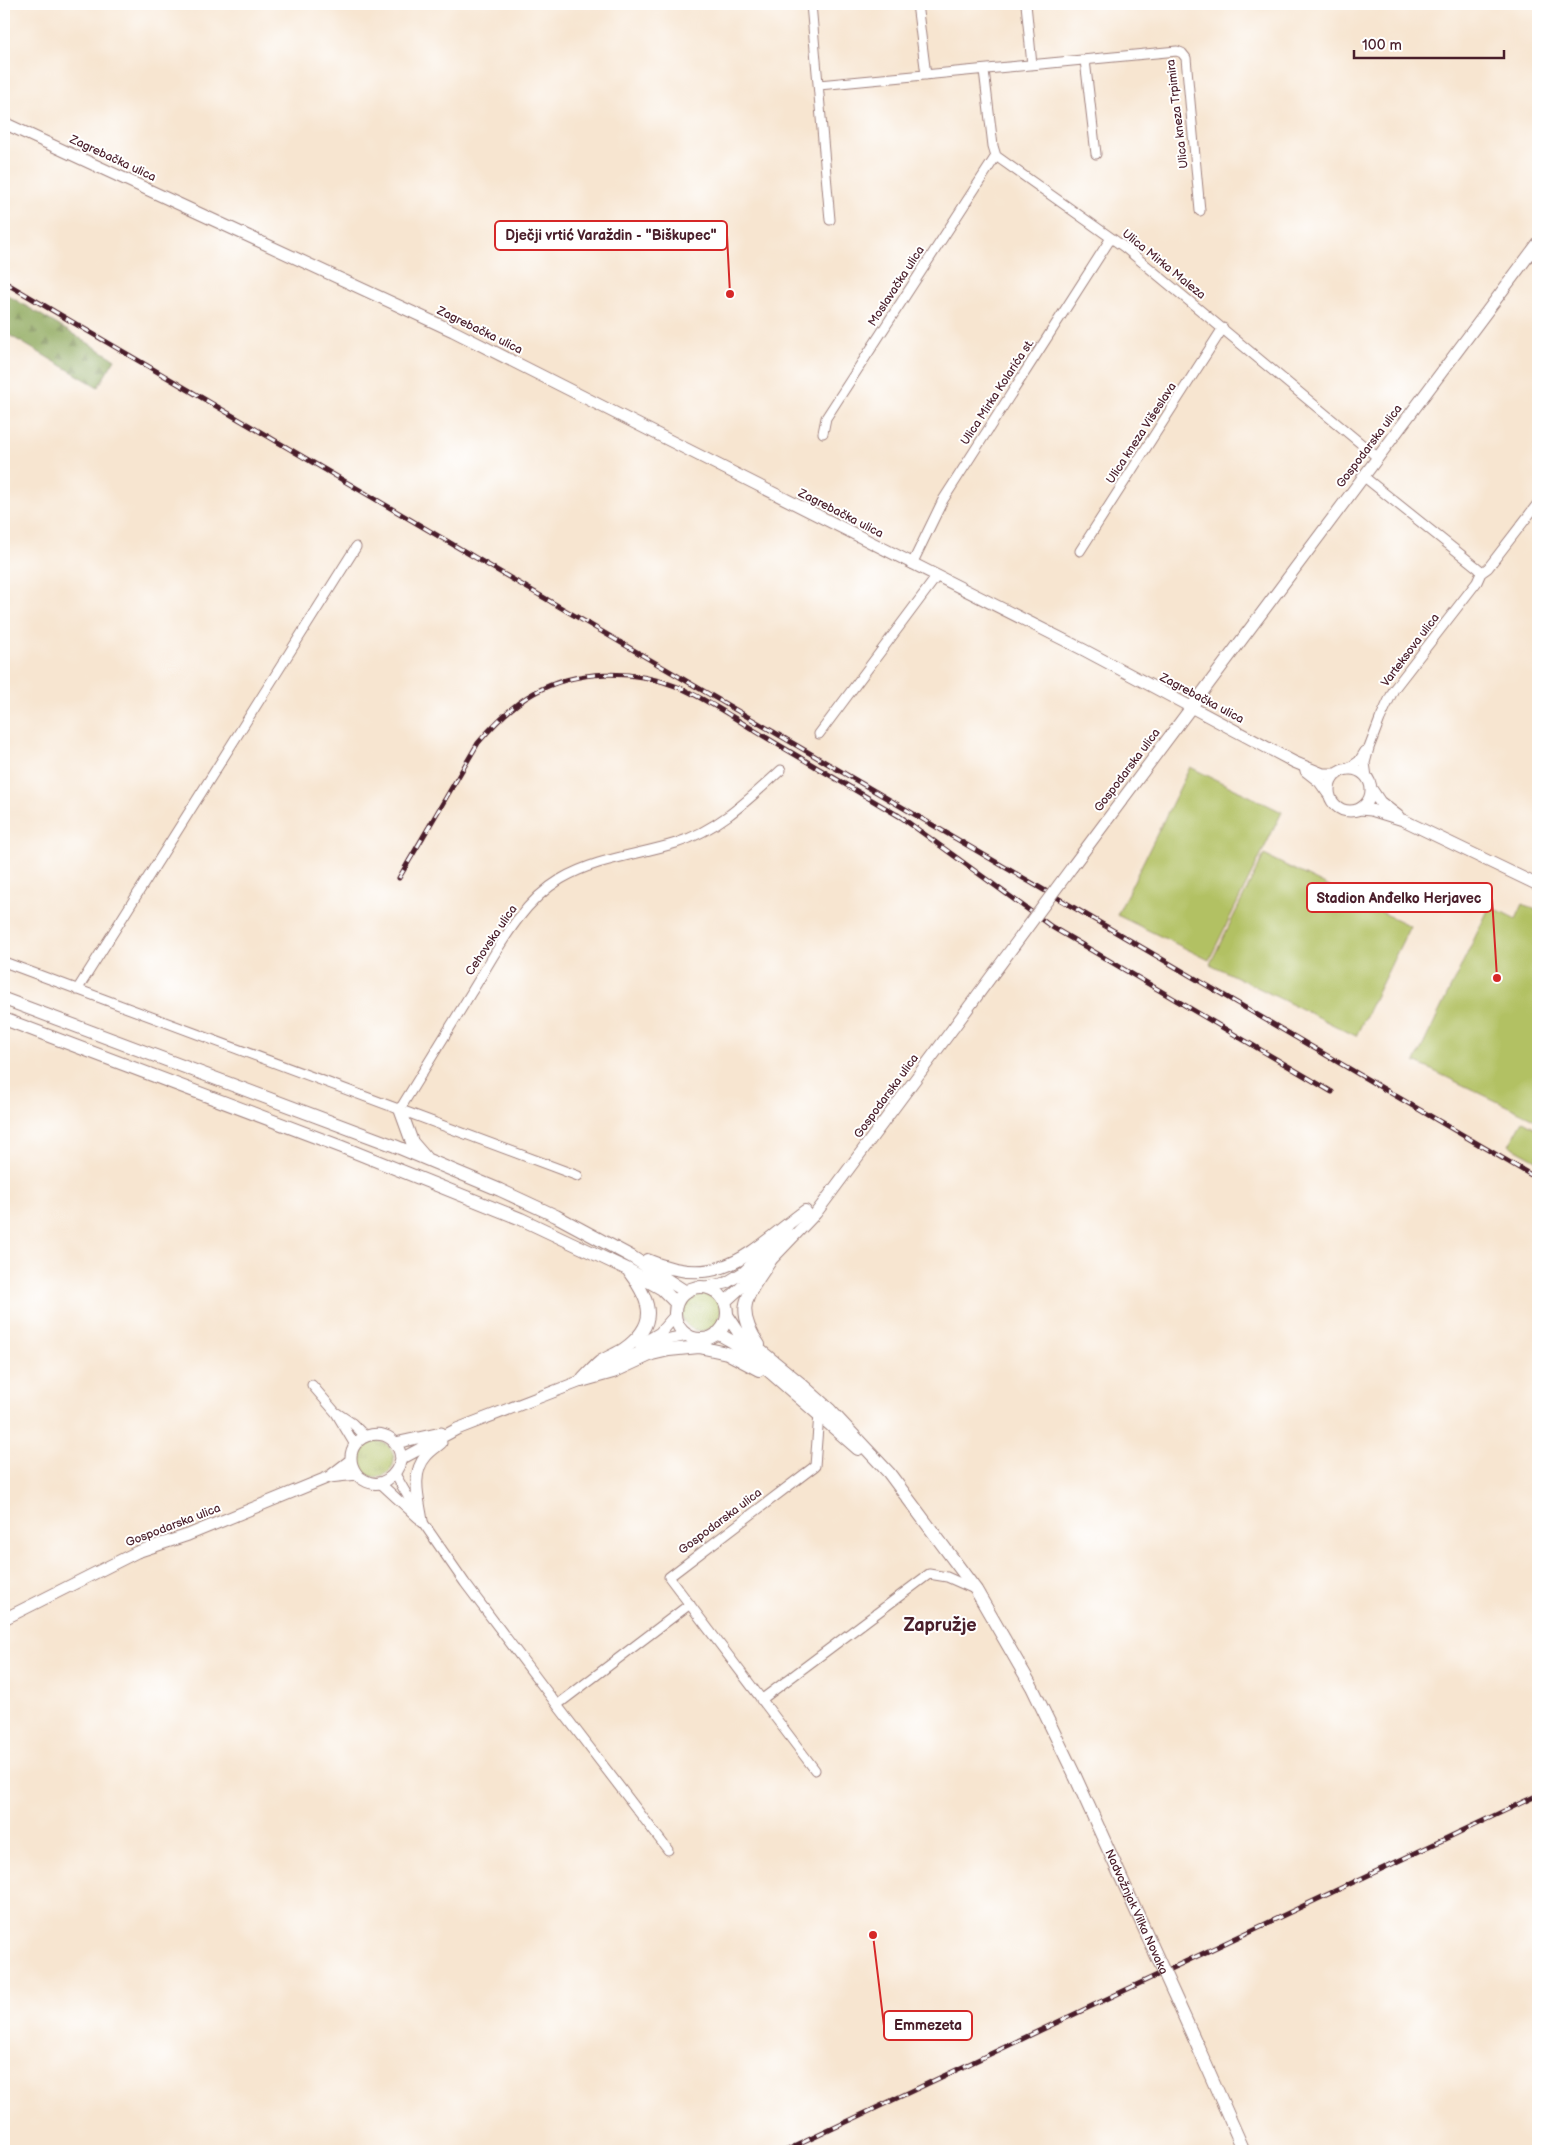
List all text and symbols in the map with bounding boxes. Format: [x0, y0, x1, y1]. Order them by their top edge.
scale bar [1354, 28, 1504, 60]
text: 100 m [1362, 36, 1402, 55]
street label: Ulica kneza Trpimira [1163, 58, 1192, 169]
street label: Zagrebačka ulica [66, 132, 158, 185]
callout: Dječji vrtić Varaždin - "Biškupec" [495, 221, 727, 250]
street label: Ulica Mirka Maleza [1119, 226, 1209, 303]
text: Dječji vrtić Varaždin - "Biškupec" [505, 227, 717, 244]
street label: Moslavačka ulica [865, 243, 928, 329]
street label: Zagrebačka ulica [434, 303, 525, 358]
street label: Ulica Mirka Kolarića st. [958, 336, 1037, 448]
street label: Ulica kneza Višeslava [1103, 380, 1180, 487]
street label: Gospodarska ulica [1333, 401, 1406, 491]
street label: Zagrebačka ulica [795, 485, 886, 541]
street label: Varteksova ulica [1378, 611, 1443, 690]
street label: Zagrebačka ulica [1156, 669, 1247, 727]
street label: Gospodarska ulica [1091, 725, 1164, 815]
callout: Stadion Anđelko Herjavec [1307, 883, 1492, 912]
text: Stadion Anđelko Herjavec [1317, 890, 1482, 907]
street label: Cehovska ulica [462, 902, 521, 978]
street label: Gospodarska ulica [851, 1051, 922, 1141]
street label: Gospodarska ulica [676, 1485, 765, 1558]
street label: Gospodarska ulica [124, 1500, 223, 1550]
district label: Zapružje [903, 1615, 977, 1636]
street label: Nadvožnjak Vilka Novaka [1101, 1847, 1171, 1977]
callout: Emmezeta [884, 2011, 972, 2040]
text: Emmezeta [894, 2017, 962, 2034]

